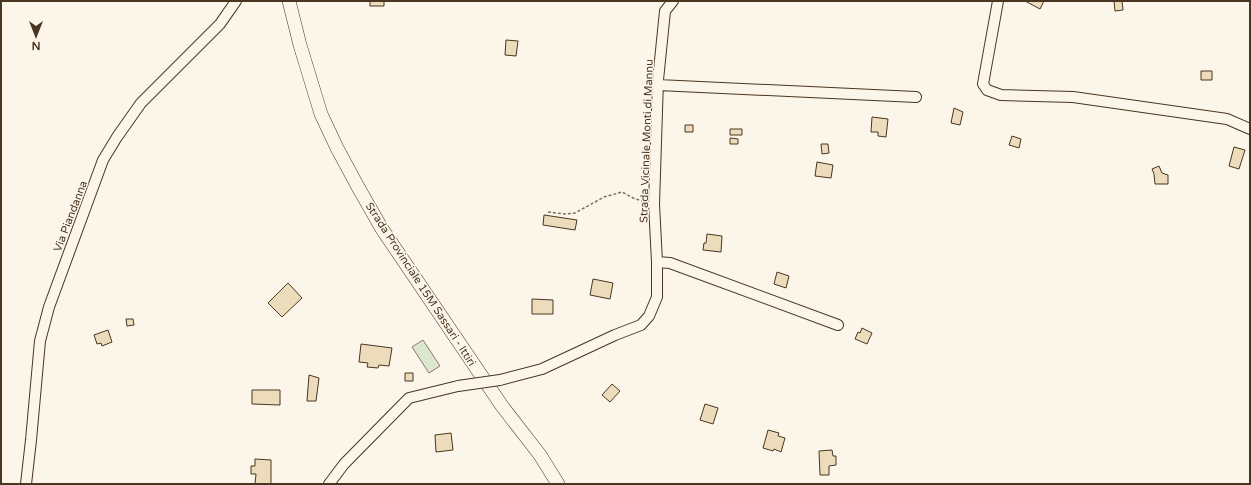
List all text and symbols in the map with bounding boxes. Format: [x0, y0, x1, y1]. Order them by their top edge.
north arrow [16, 16, 56, 56]
text: N [32, 39, 40, 52]
street label: Strada Vicinale Monti di Mannu [637, 59, 656, 223]
street label: Via Piandanna [51, 179, 90, 253]
street label: Strada Provinciale 15M Sassari - Ittiri [363, 200, 478, 368]

